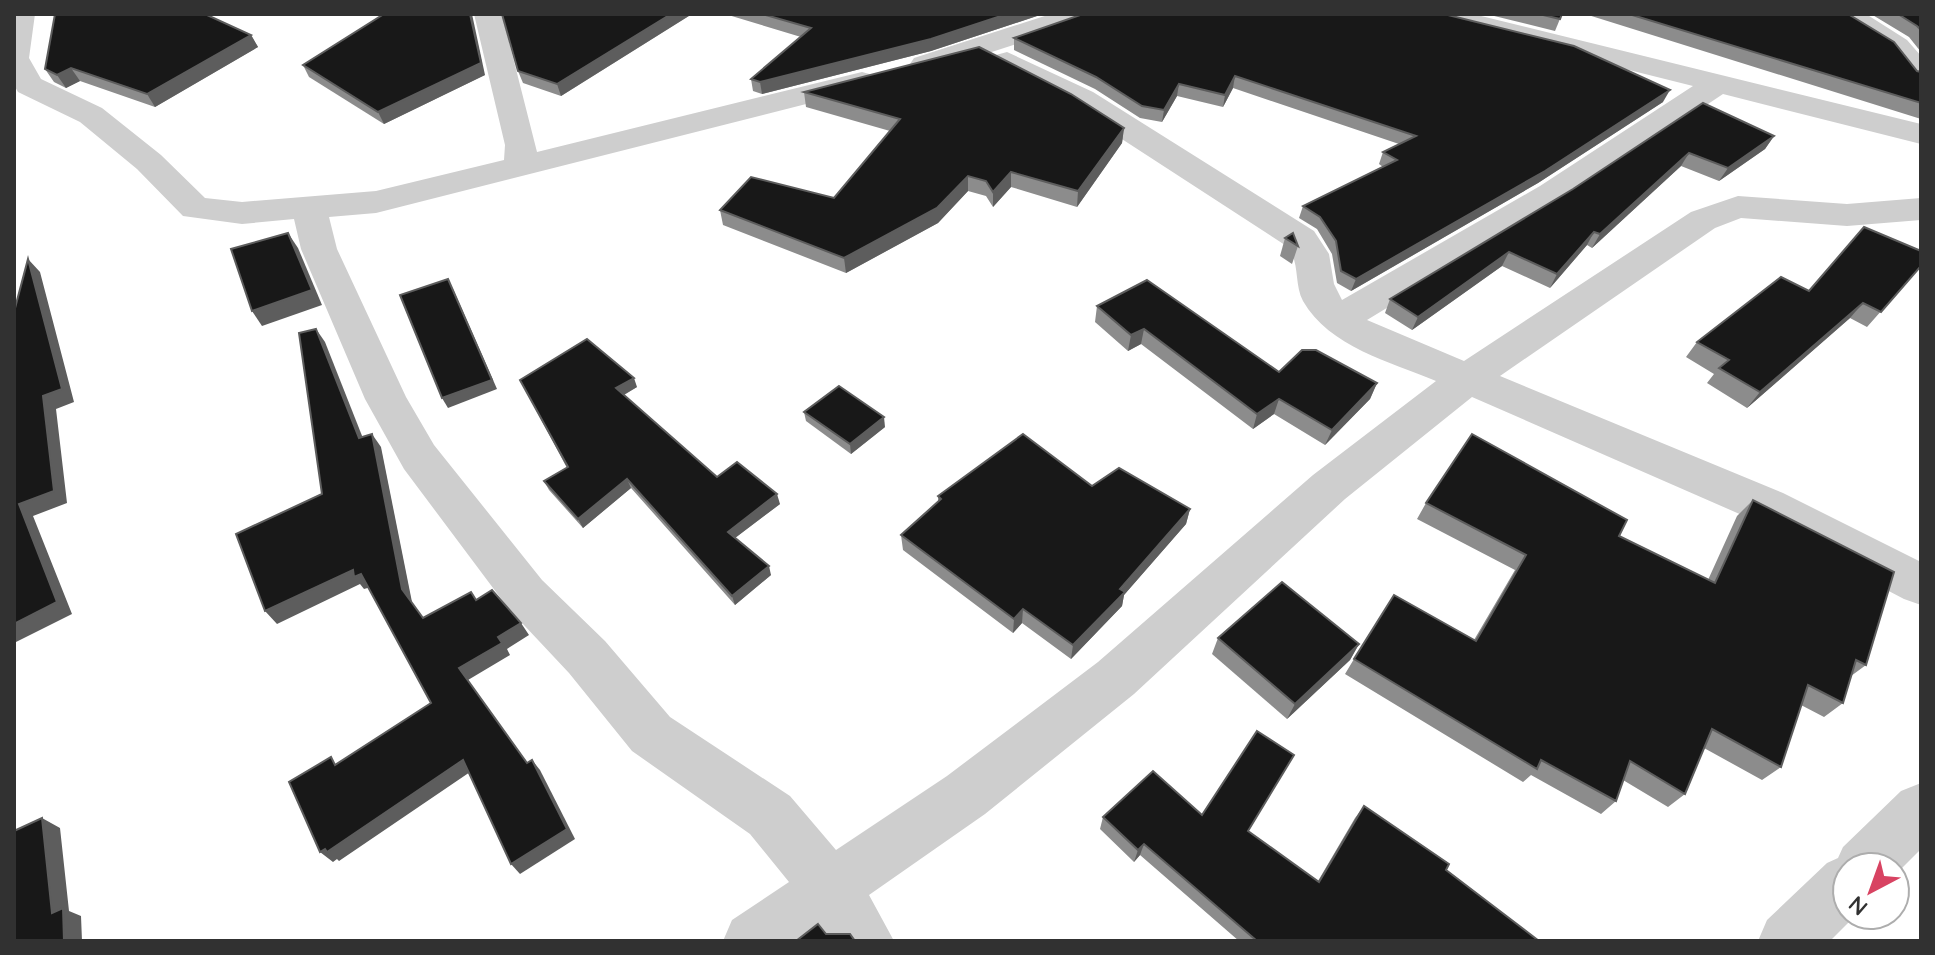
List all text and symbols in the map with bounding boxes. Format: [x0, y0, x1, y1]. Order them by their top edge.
north arrow [1831, 851, 1911, 931]
text: N [1843, 890, 1873, 922]

